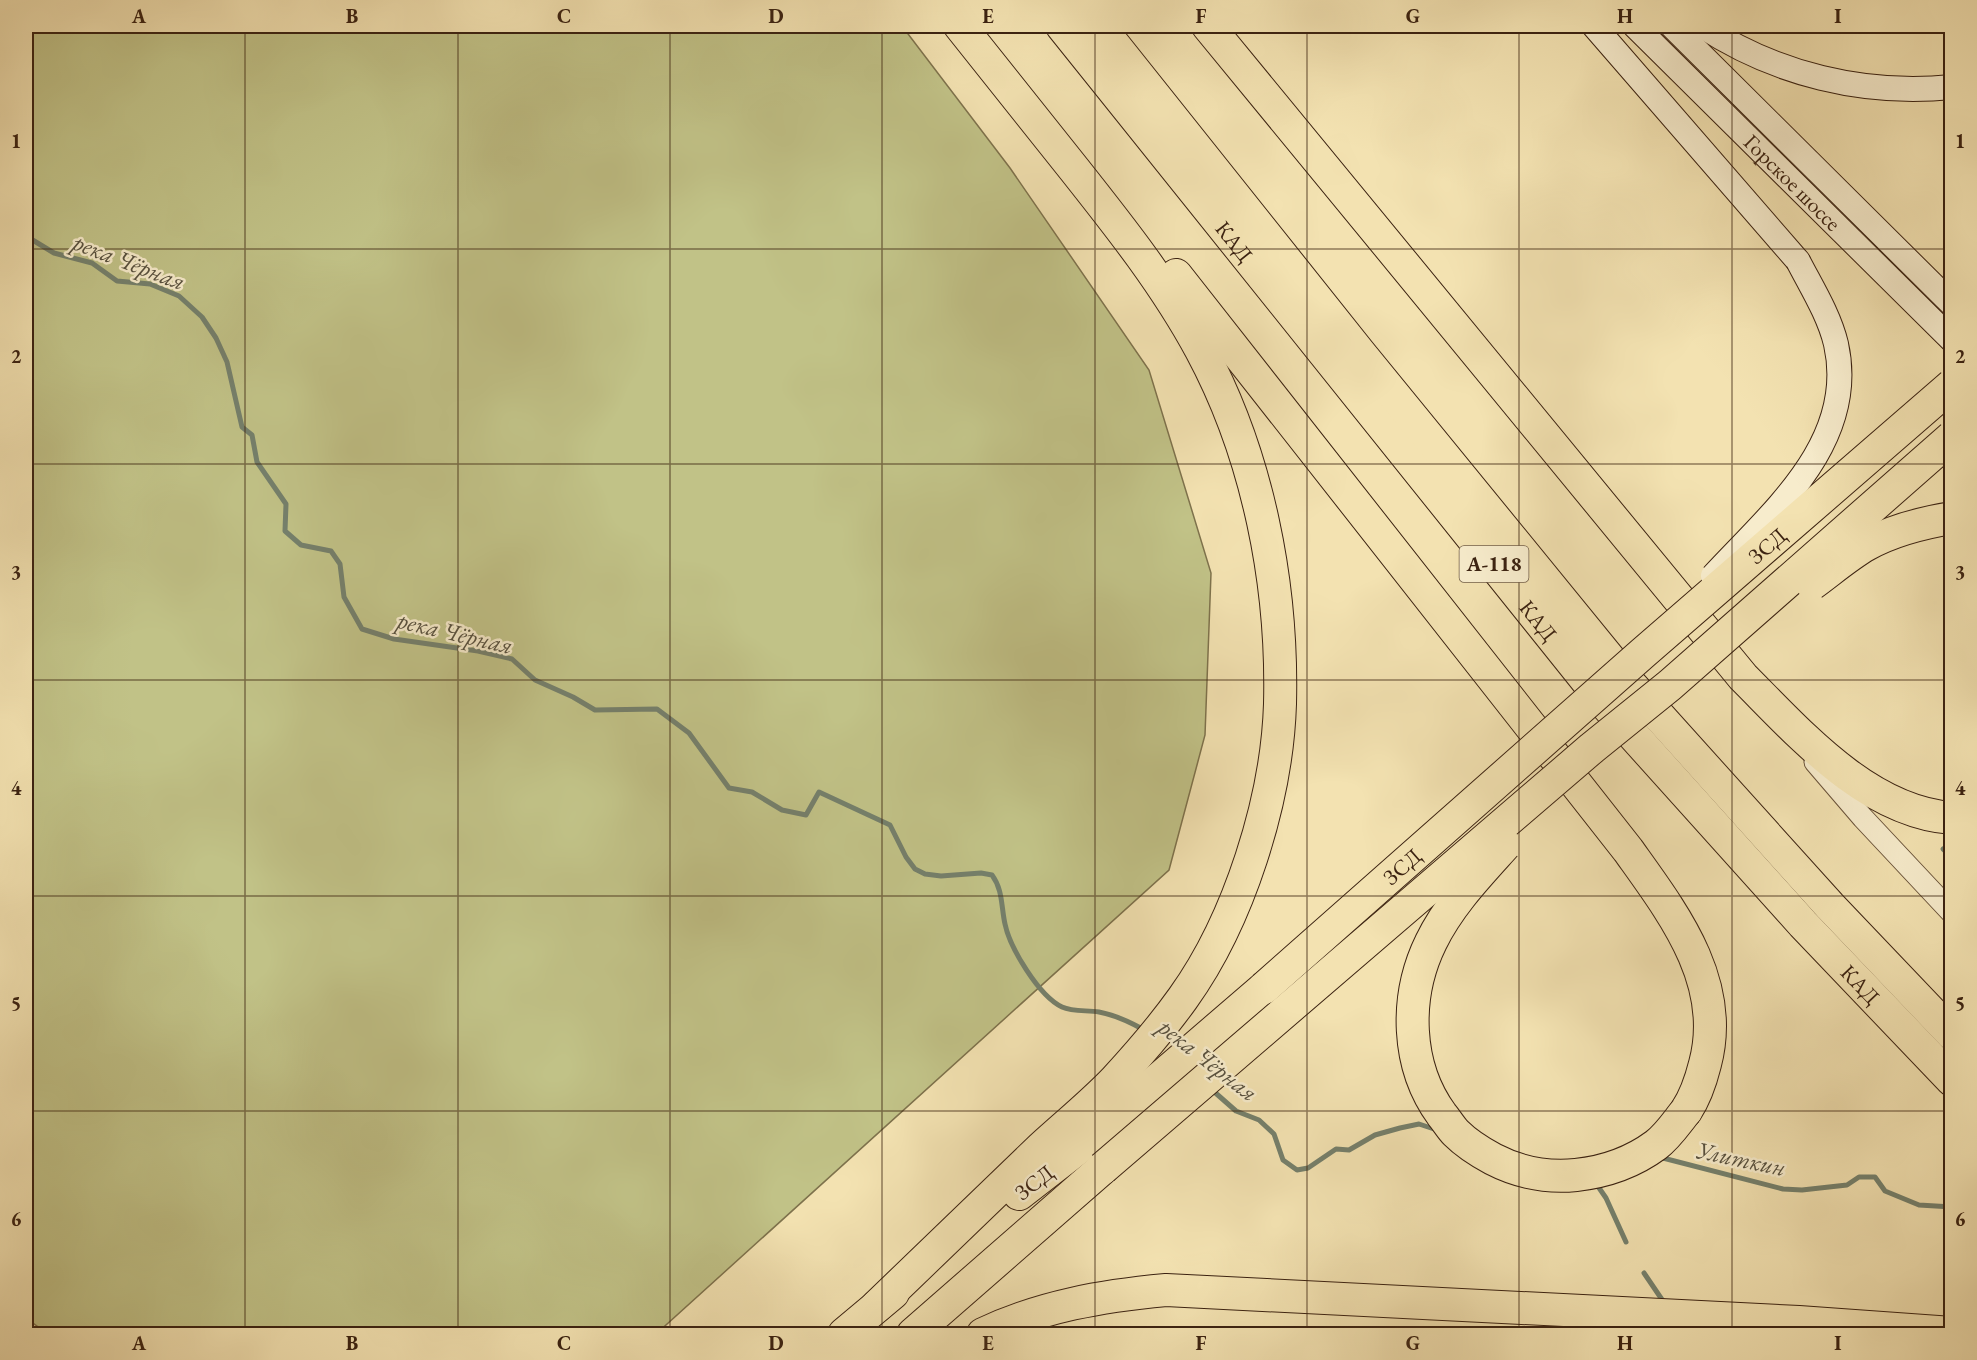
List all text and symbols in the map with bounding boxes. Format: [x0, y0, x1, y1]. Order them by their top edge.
text: A [131, 3, 147, 29]
text: B [346, 3, 358, 29]
text: C [557, 3, 571, 29]
text: D [768, 3, 784, 29]
text: E [982, 3, 994, 29]
text: F [1196, 3, 1207, 29]
text: G [1406, 3, 1420, 29]
text: H [1617, 3, 1633, 29]
text: I [1834, 3, 1842, 29]
text: 1 [11, 128, 21, 154]
street label: Горское шоссе [1737, 128, 1848, 238]
text: 1 [1955, 128, 1965, 154]
street label: КАД [1209, 215, 1260, 268]
water label: река Чёрная [66, 225, 190, 297]
text: 2 [11, 343, 22, 369]
text: 2 [1955, 343, 1966, 369]
street label: ЗСД [1742, 521, 1793, 571]
road number: А-118 [1460, 546, 1528, 582]
text: 3 [11, 559, 21, 585]
text: 3 [1955, 559, 1965, 585]
street label: КАД [1513, 594, 1564, 648]
water label: река Чёрная [392, 604, 516, 661]
text: 4 [11, 775, 22, 801]
text: 4 [1955, 775, 1966, 801]
street label: ЗСД [1377, 842, 1428, 891]
street label: КАД [1834, 958, 1886, 1011]
text: 5 [11, 990, 21, 1016]
text: 5 [1955, 990, 1965, 1016]
water label: река Чёрная [1150, 1009, 1264, 1108]
water label: Улиткин [1694, 1134, 1789, 1183]
street label: ЗСД [1009, 1158, 1060, 1207]
text: 6 [11, 1206, 22, 1232]
text: 6 [1955, 1206, 1966, 1232]
text: A [131, 1330, 147, 1356]
text: B [346, 1330, 358, 1356]
text: C [557, 1330, 571, 1356]
text: D [768, 1330, 784, 1356]
text: E [982, 1330, 994, 1356]
text: F [1196, 1330, 1207, 1356]
text: G [1406, 1330, 1420, 1356]
text: H [1617, 1330, 1633, 1356]
text: I [1834, 1330, 1842, 1356]

